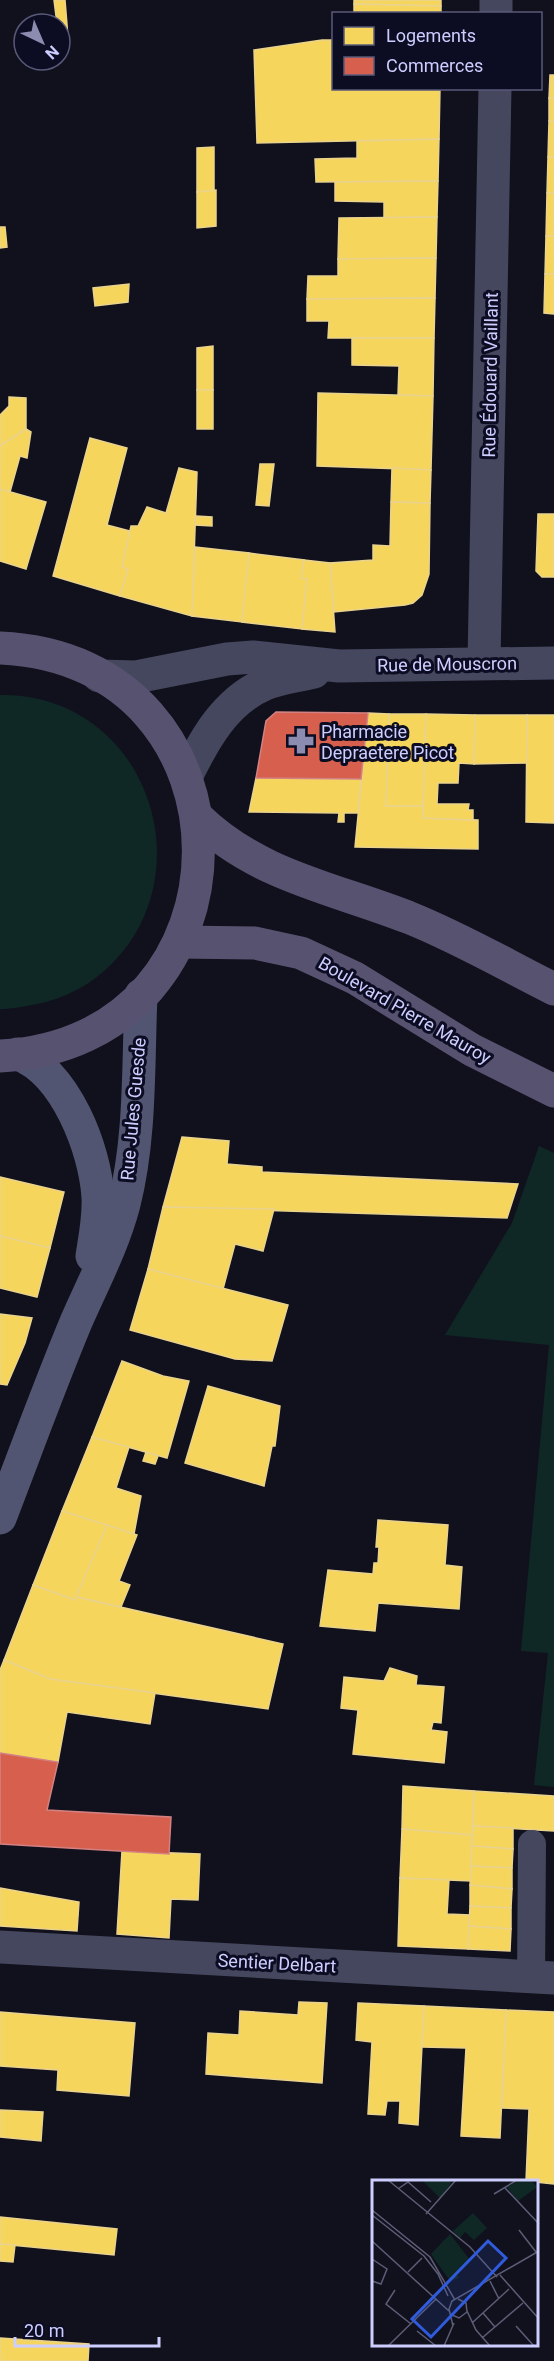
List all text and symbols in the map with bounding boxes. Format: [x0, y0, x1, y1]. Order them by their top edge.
north arrow [12, 12, 72, 72]
legend [332, 12, 542, 90]
text: Logements [386, 25, 476, 46]
text: N [41, 42, 63, 63]
text: Commerces [386, 55, 483, 76]
street label: Rue Édouard Vaillant [478, 292, 502, 458]
street label: Rue de Mouscron [377, 652, 517, 676]
place label: Pharmacie Depraetere Picot [321, 721, 454, 763]
pharmacy icon: Pharmacie Depraetere Picot [286, 726, 316, 756]
street label: Boulevard Pierre Mauroy [315, 952, 495, 1068]
street label: Rue Jules Guesde [116, 1037, 150, 1181]
street label: Sentier Delbart [217, 1949, 337, 1977]
inset map [372, 2180, 539, 2346]
scale bar [15, 2310, 159, 2348]
text: 20 m [24, 2320, 64, 2341]

